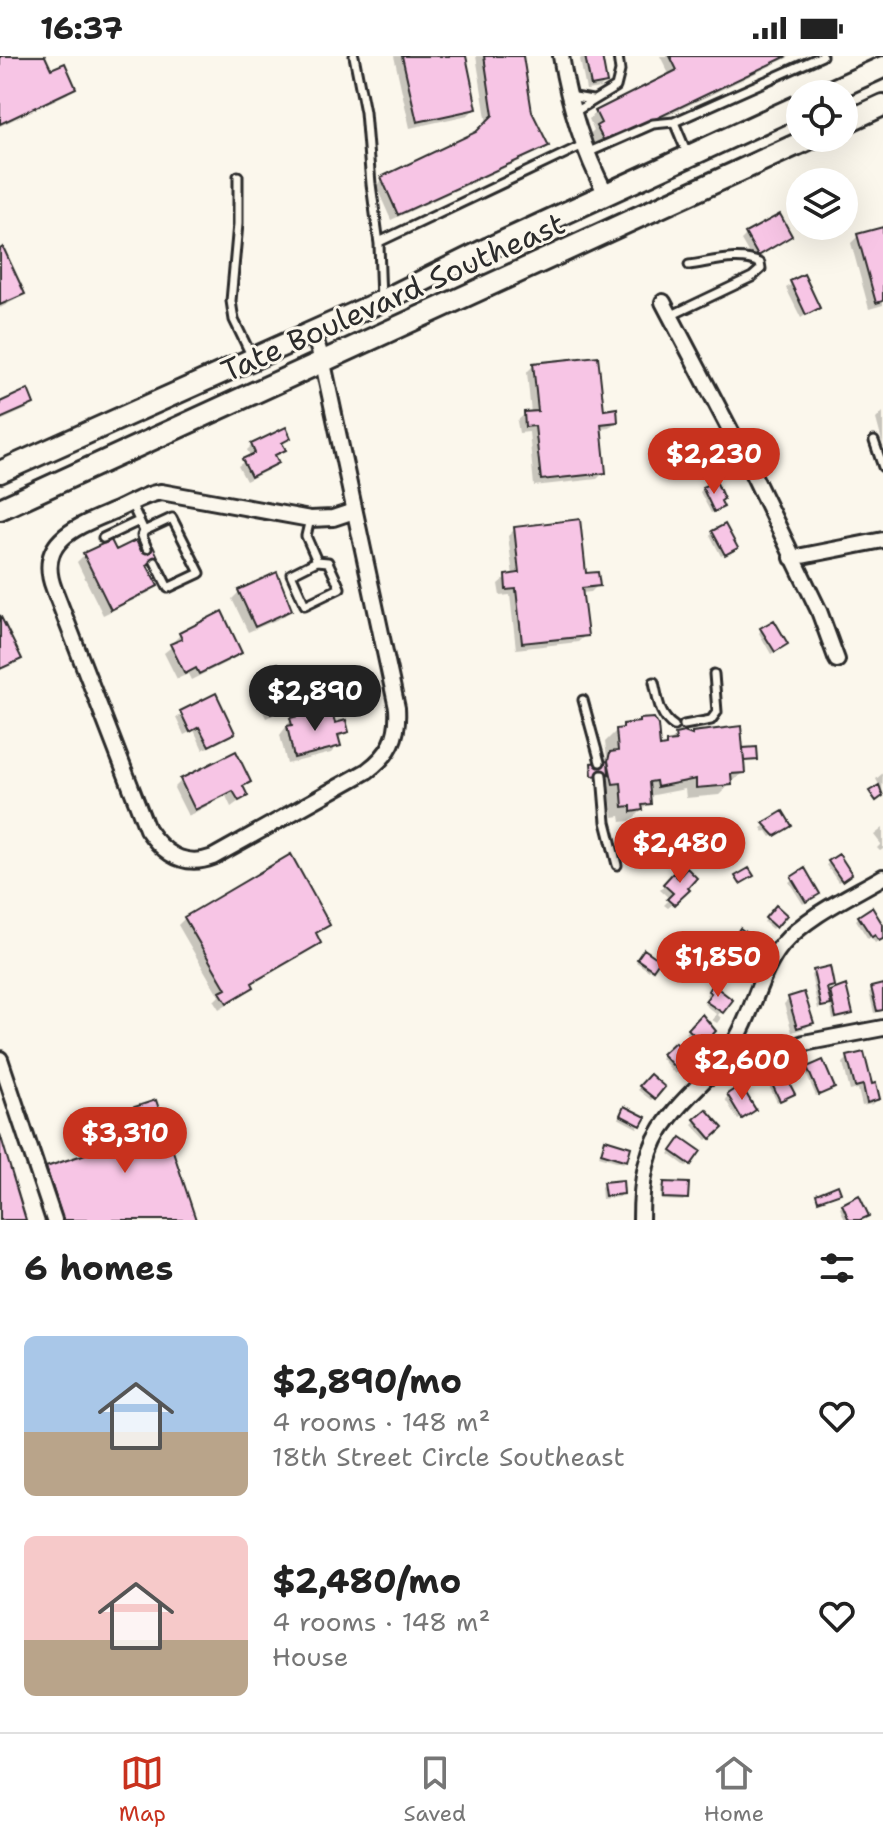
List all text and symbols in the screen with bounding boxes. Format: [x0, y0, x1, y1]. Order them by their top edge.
text: 16:37 [40, 8, 123, 49]
map controls [786, 80, 858, 240]
button: locate [786, 80, 858, 152]
button: layers [786, 168, 858, 240]
street label: Tate Boulevard Southeast [215, 203, 571, 391]
pin: $2,230 [649, 428, 779, 496]
text: $2,230 [666, 436, 762, 471]
pin: $2,890 [250, 665, 380, 733]
text: $2,890 [267, 673, 363, 708]
pin: $2,480 [615, 817, 745, 885]
text: $2,480 [632, 825, 728, 860]
pin: $1,850 [653, 931, 783, 999]
text: $1,850 [675, 939, 761, 974]
pin: $2,600 [677, 1034, 807, 1102]
text: $2,600 [694, 1042, 790, 1077]
pin: $3,310 [60, 1107, 190, 1175]
text: $3,310 [81, 1115, 169, 1150]
text: 6 homes [24, 1245, 173, 1291]
icon: filters [815, 1246, 859, 1290]
text: $2,890/mo [272, 1358, 462, 1404]
icon: home [88, 1368, 184, 1464]
icon: heart [815, 1394, 859, 1438]
text: 4 rooms · 148 m² [272, 1404, 490, 1439]
text: 18th Street Circle Southeast [272, 1439, 625, 1474]
text: $2,480/mo [272, 1558, 461, 1604]
icon: home [88, 1568, 184, 1664]
icon: heart [815, 1594, 859, 1638]
text: 4 rooms · 148 m² [272, 1604, 490, 1639]
text: House [272, 1639, 348, 1674]
tab: Map [119, 1751, 166, 1828]
tab: Saved [404, 1751, 466, 1828]
tab: Home [704, 1751, 764, 1828]

